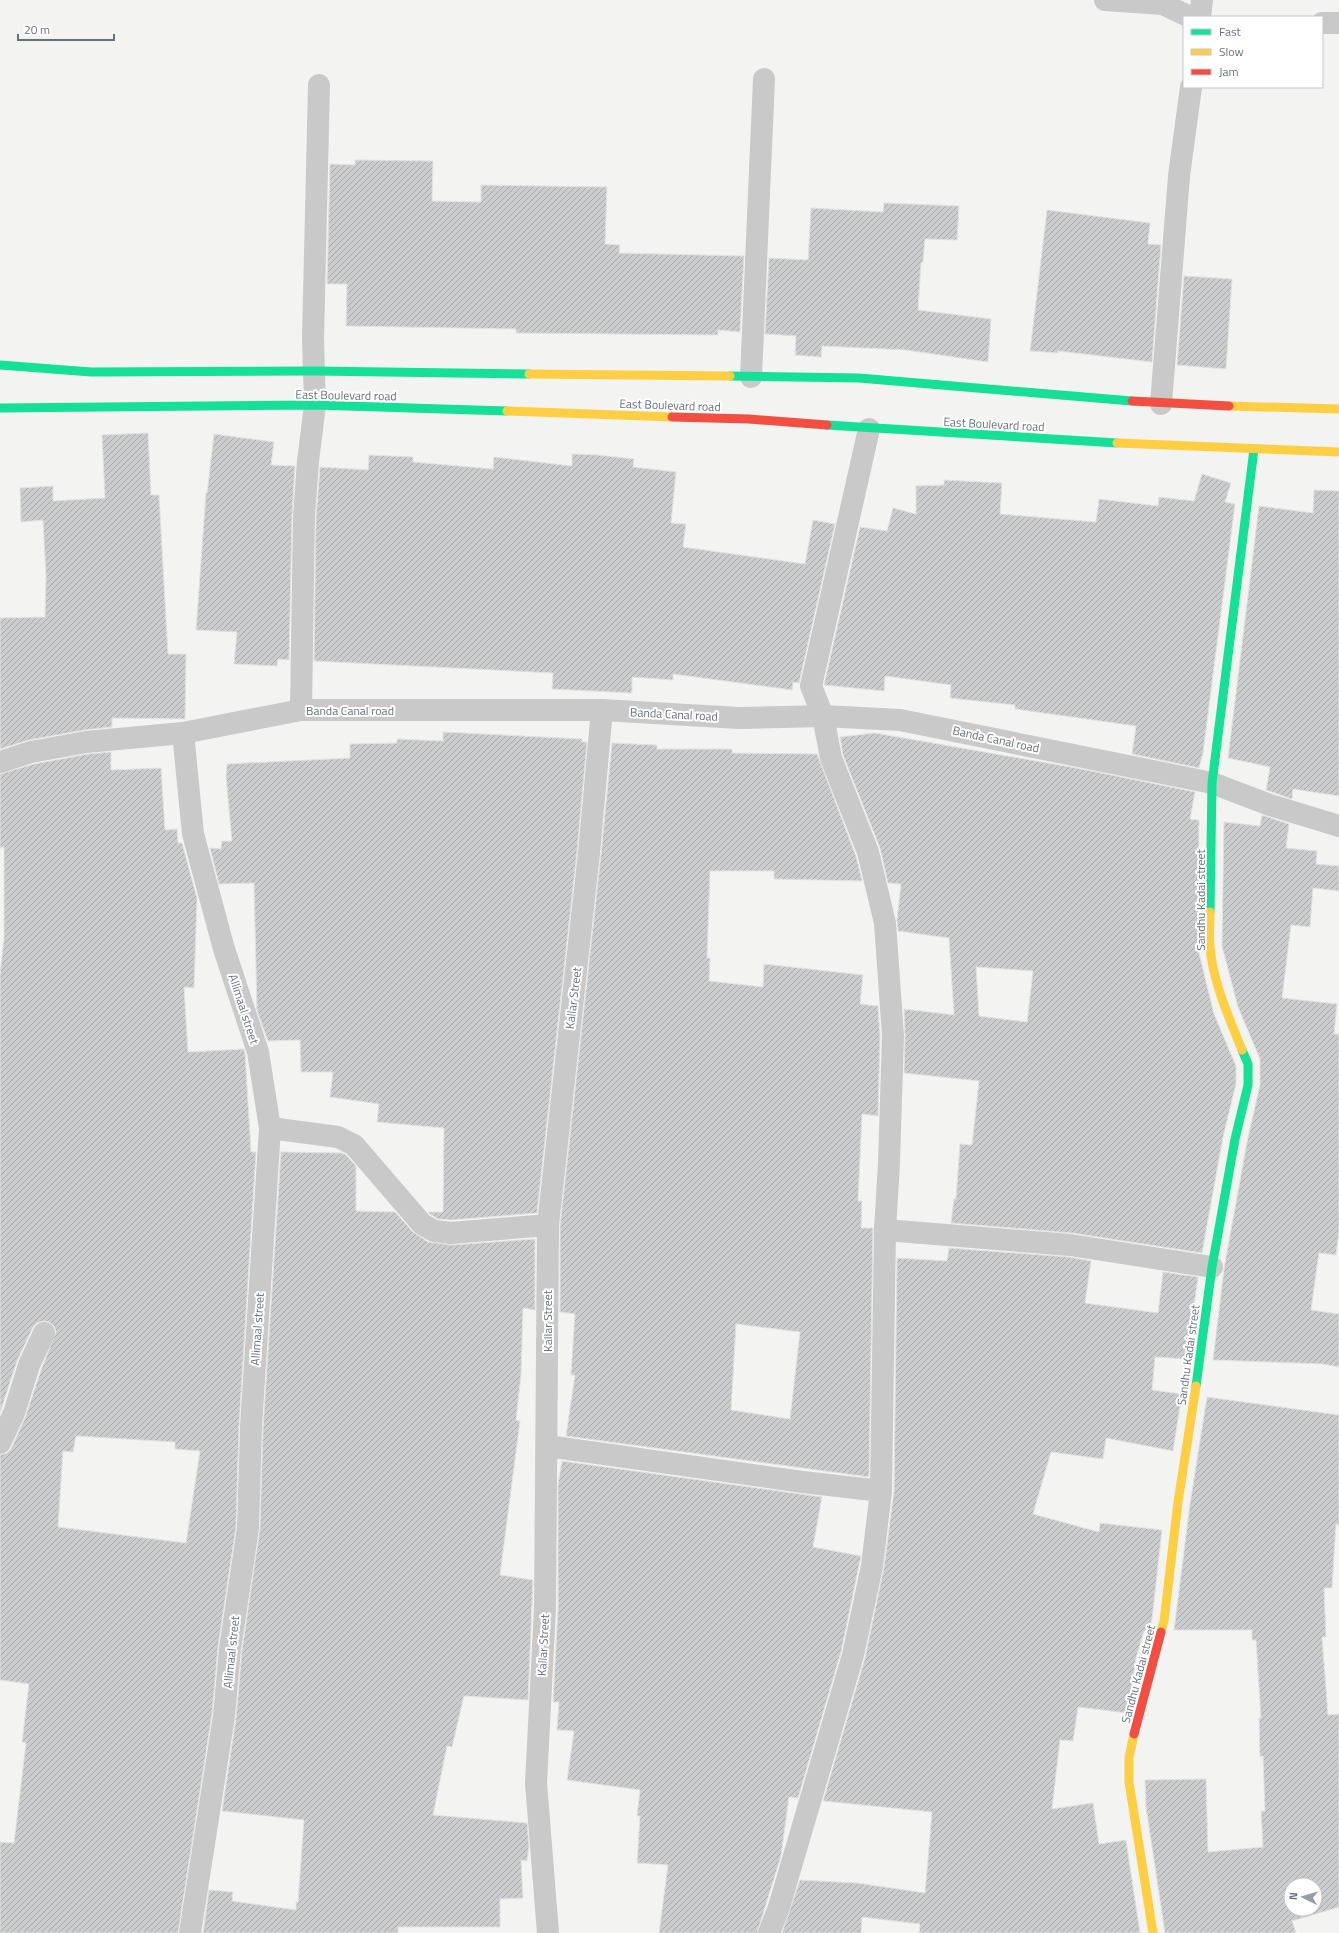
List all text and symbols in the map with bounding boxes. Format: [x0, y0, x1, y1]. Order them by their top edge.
scale bar [18, 16, 114, 42]
legend [1183, 16, 1323, 88]
text: 20 m [24, 20, 50, 39]
text: Fast [1219, 22, 1242, 41]
text: Slow [1219, 42, 1244, 61]
text: Jam [1219, 62, 1239, 81]
street label: East Boulevard road [295, 385, 397, 405]
street label: East Boulevard road [619, 394, 721, 416]
street label: East Boulevard road [943, 412, 1045, 436]
street label: Banda Canal road [306, 701, 394, 720]
street label: Banda Canal road [630, 702, 718, 726]
street label: Banda Canal road [951, 721, 1041, 757]
street label: Sandhu Kadai street [1191, 849, 1210, 951]
street label: Kallar Street [560, 965, 586, 1030]
street label: Allimaal street [224, 971, 265, 1047]
street label: Kallar Street [538, 1289, 557, 1352]
street label: Allimaal street [245, 1291, 269, 1366]
street label: Sandhu Kadai street [1172, 1303, 1205, 1407]
street label: Kallar Street [532, 1613, 554, 1677]
street label: Allimaal street [218, 1614, 244, 1689]
street label: Sandhu Kadai street [1116, 1622, 1160, 1725]
north arrow [1283, 1877, 1323, 1917]
text: N [1285, 1892, 1301, 1901]

